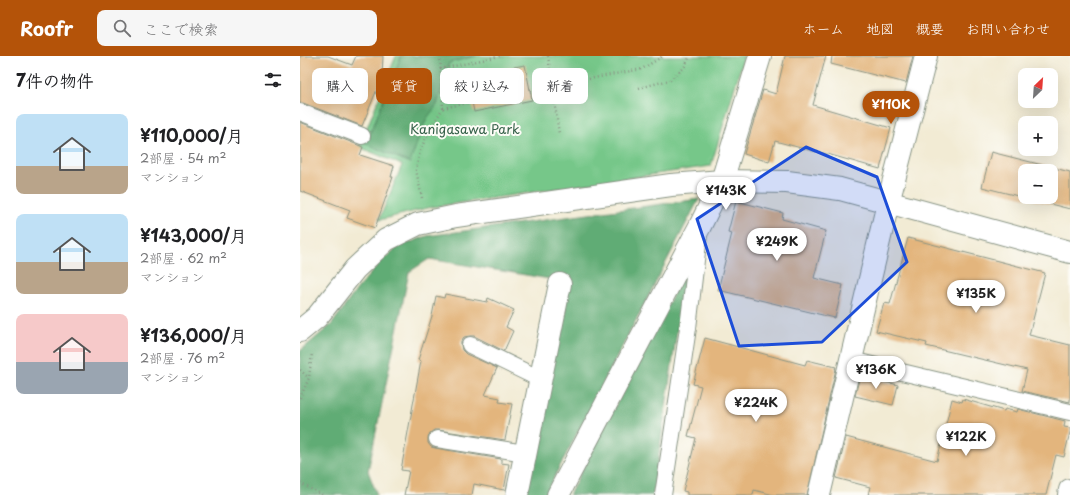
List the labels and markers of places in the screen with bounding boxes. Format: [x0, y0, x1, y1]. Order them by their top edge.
pin: ¥110K [863, 91, 919, 125]
pin: ¥143K [698, 177, 754, 211]
pin: ¥249K [749, 228, 805, 262]
pin: ¥135K [948, 280, 1004, 314]
pin: ¥136K [848, 356, 904, 390]
pin: ¥224K [728, 389, 784, 423]
pin: ¥122K [938, 423, 994, 457]

